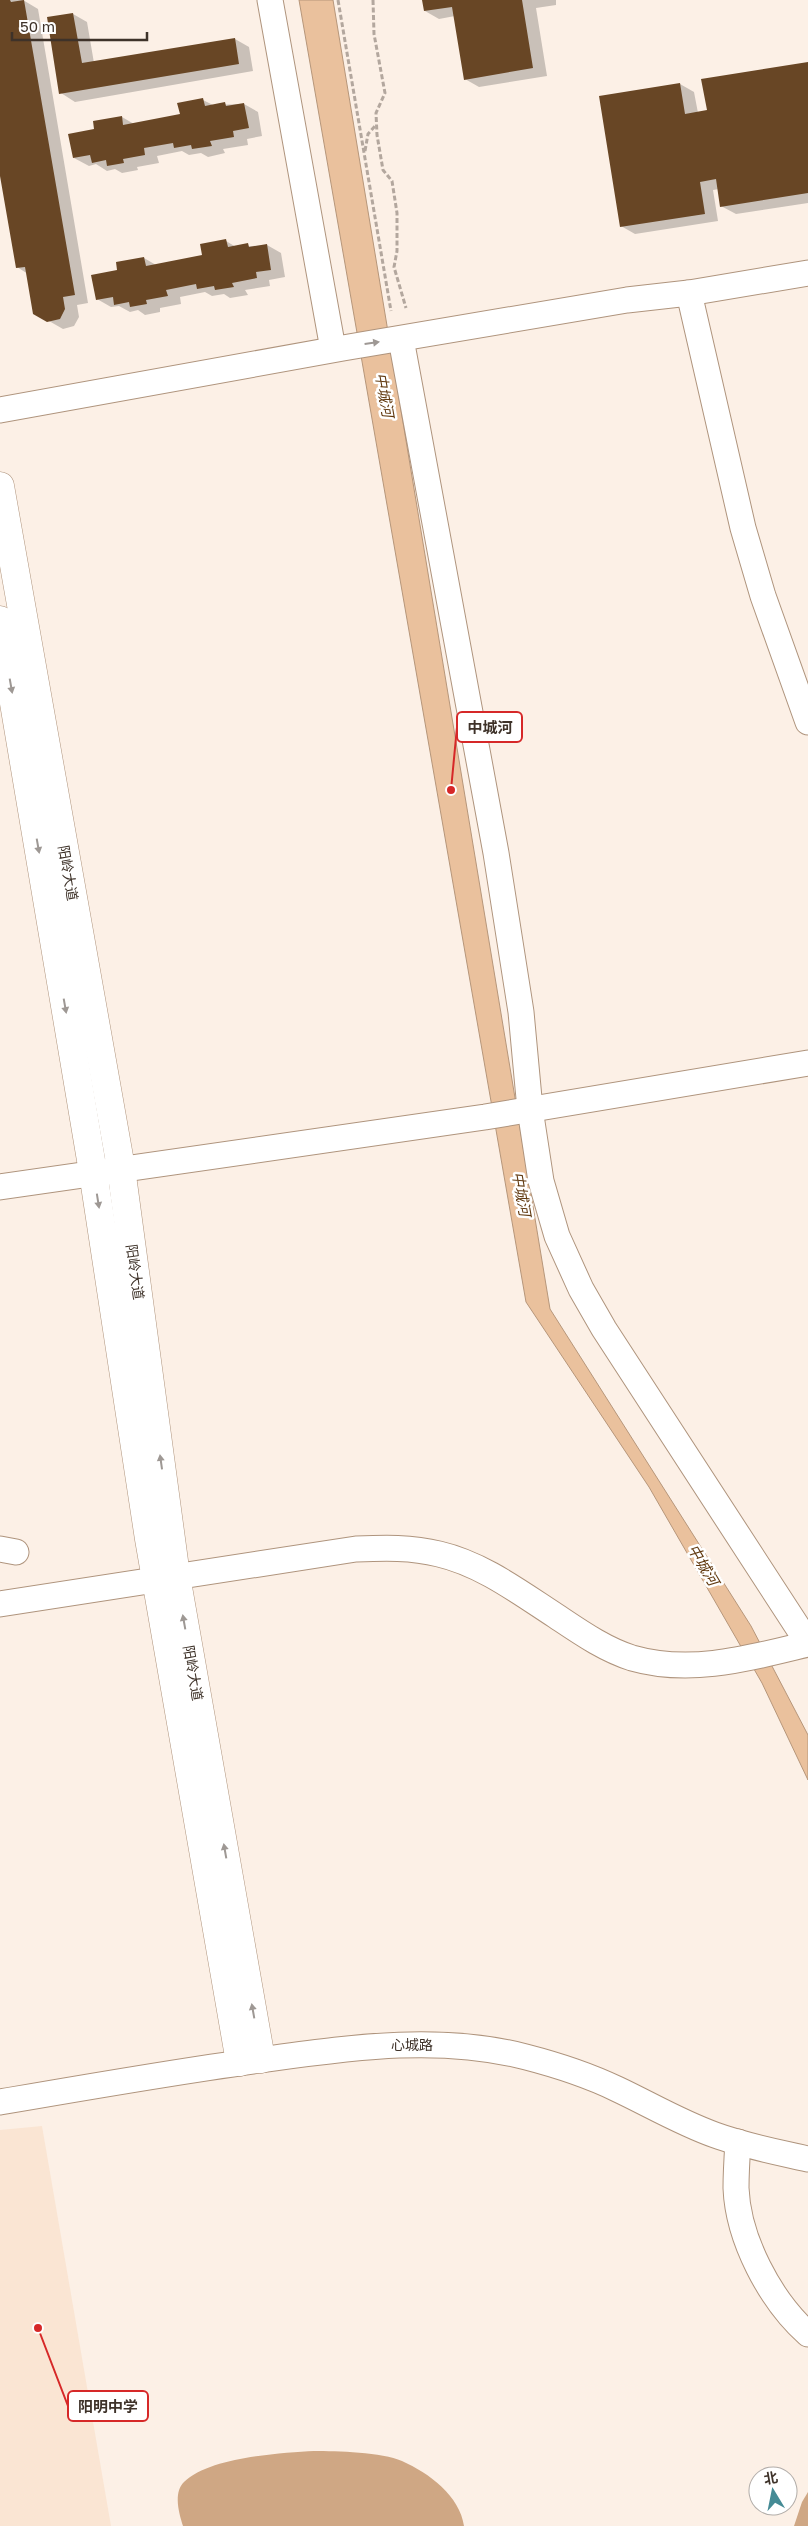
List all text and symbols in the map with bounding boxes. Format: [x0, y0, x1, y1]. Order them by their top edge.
scale bar [12, 10, 148, 42]
text: 50 m [20, 17, 55, 35]
one-way arrow [365, 339, 381, 347]
water label: 中城河 [372, 371, 398, 421]
one-way arrow [8, 678, 16, 694]
callout: 中城河 [457, 712, 522, 742]
text: 中城河 [467, 718, 513, 736]
one-way arrow [35, 838, 43, 854]
street label: 阳岭大道 [55, 844, 82, 902]
one-way arrow [62, 998, 70, 1014]
water label: 中城河 [509, 1170, 535, 1220]
one-way arrow [94, 1193, 102, 1209]
street label: 阳岭大道 [123, 1243, 148, 1301]
one-way arrow [156, 1453, 164, 1469]
water label: 中城河 [685, 1541, 725, 1591]
one-way arrow [180, 1614, 188, 1630]
street label: 阳岭大道 [180, 1644, 207, 1702]
one-way arrow [220, 1843, 228, 1859]
one-way arrow [249, 2004, 257, 2019]
street label: 心城路 [391, 2036, 433, 2053]
callout: 阳明中学 [68, 2391, 148, 2421]
text: 阳明中学 [78, 2397, 138, 2415]
north arrow [748, 2466, 798, 2516]
text: 北 [762, 2468, 779, 2487]

